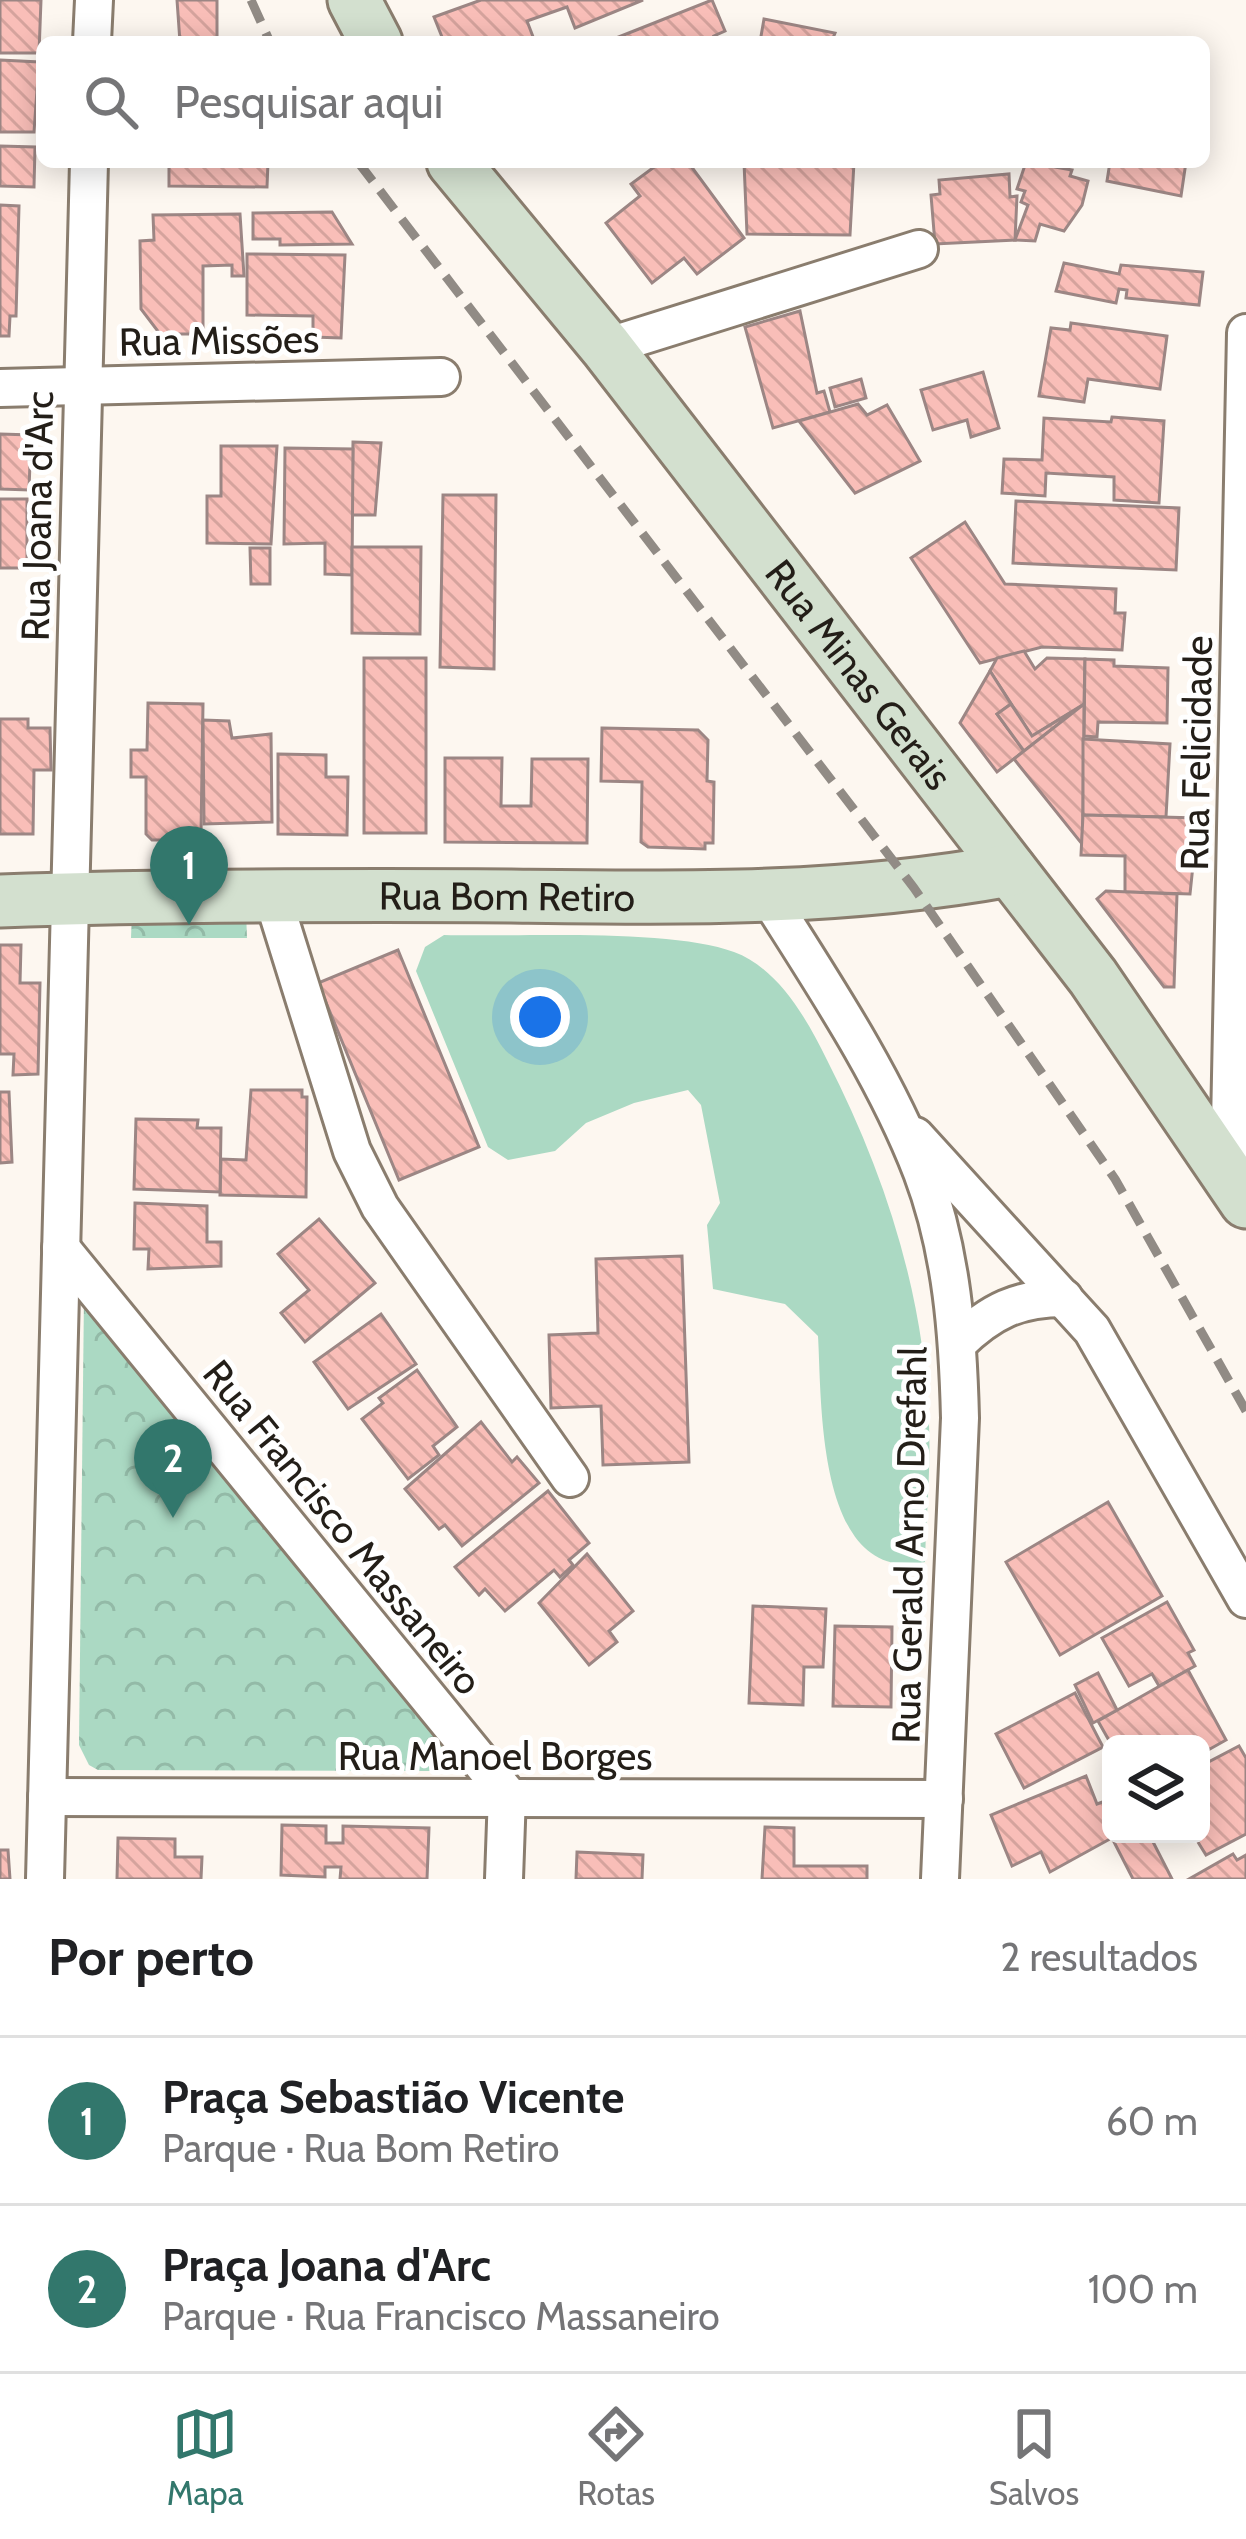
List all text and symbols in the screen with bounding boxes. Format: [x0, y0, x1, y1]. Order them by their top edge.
search box [36, 36, 1210, 168]
icon: search [78, 69, 144, 135]
text: Pesquisar aqui [174, 75, 443, 129]
street label: Rua Missões [118, 314, 320, 366]
street label: Rua Joana d'Arc [11, 391, 63, 641]
street label: Rua Minas Gerais [755, 550, 963, 799]
street label: Rua Felicidade [1170, 635, 1222, 871]
pin: 1 [150, 826, 228, 925]
street label: Rua Bom Retiro [379, 872, 635, 921]
your location [510, 987, 570, 1047]
street label: Rua Gerald Arno Drefahl [882, 1346, 936, 1744]
street label: Rua Francisco Massaneiro [193, 1350, 493, 1704]
pin: 2 [134, 1419, 212, 1518]
street label: Rua Manoel Borges [338, 1732, 652, 1780]
map controls [1102, 1735, 1210, 1843]
button: layers [1102, 1735, 1210, 1843]
text: Por perto [48, 1926, 254, 1988]
text: 2 resultados [1000, 1933, 1198, 1981]
text: Praça Sebastião Vicente [162, 2070, 624, 2124]
text: 1 [80, 2097, 94, 2145]
text: 60 m [1106, 2097, 1198, 2145]
text: Parque · Rua Bom Retiro [162, 2124, 559, 2172]
text: Praça Joana d'Arc [162, 2238, 491, 2292]
text: 2 [77, 2265, 97, 2313]
text: 100 m [1088, 2265, 1198, 2313]
text: Parque · Rua Francisco Massaneiro [162, 2292, 720, 2340]
tab: Mapa [167, 2401, 244, 2513]
tab: Rotas [577, 2401, 655, 2513]
tab: Salvos [989, 2401, 1079, 2513]

